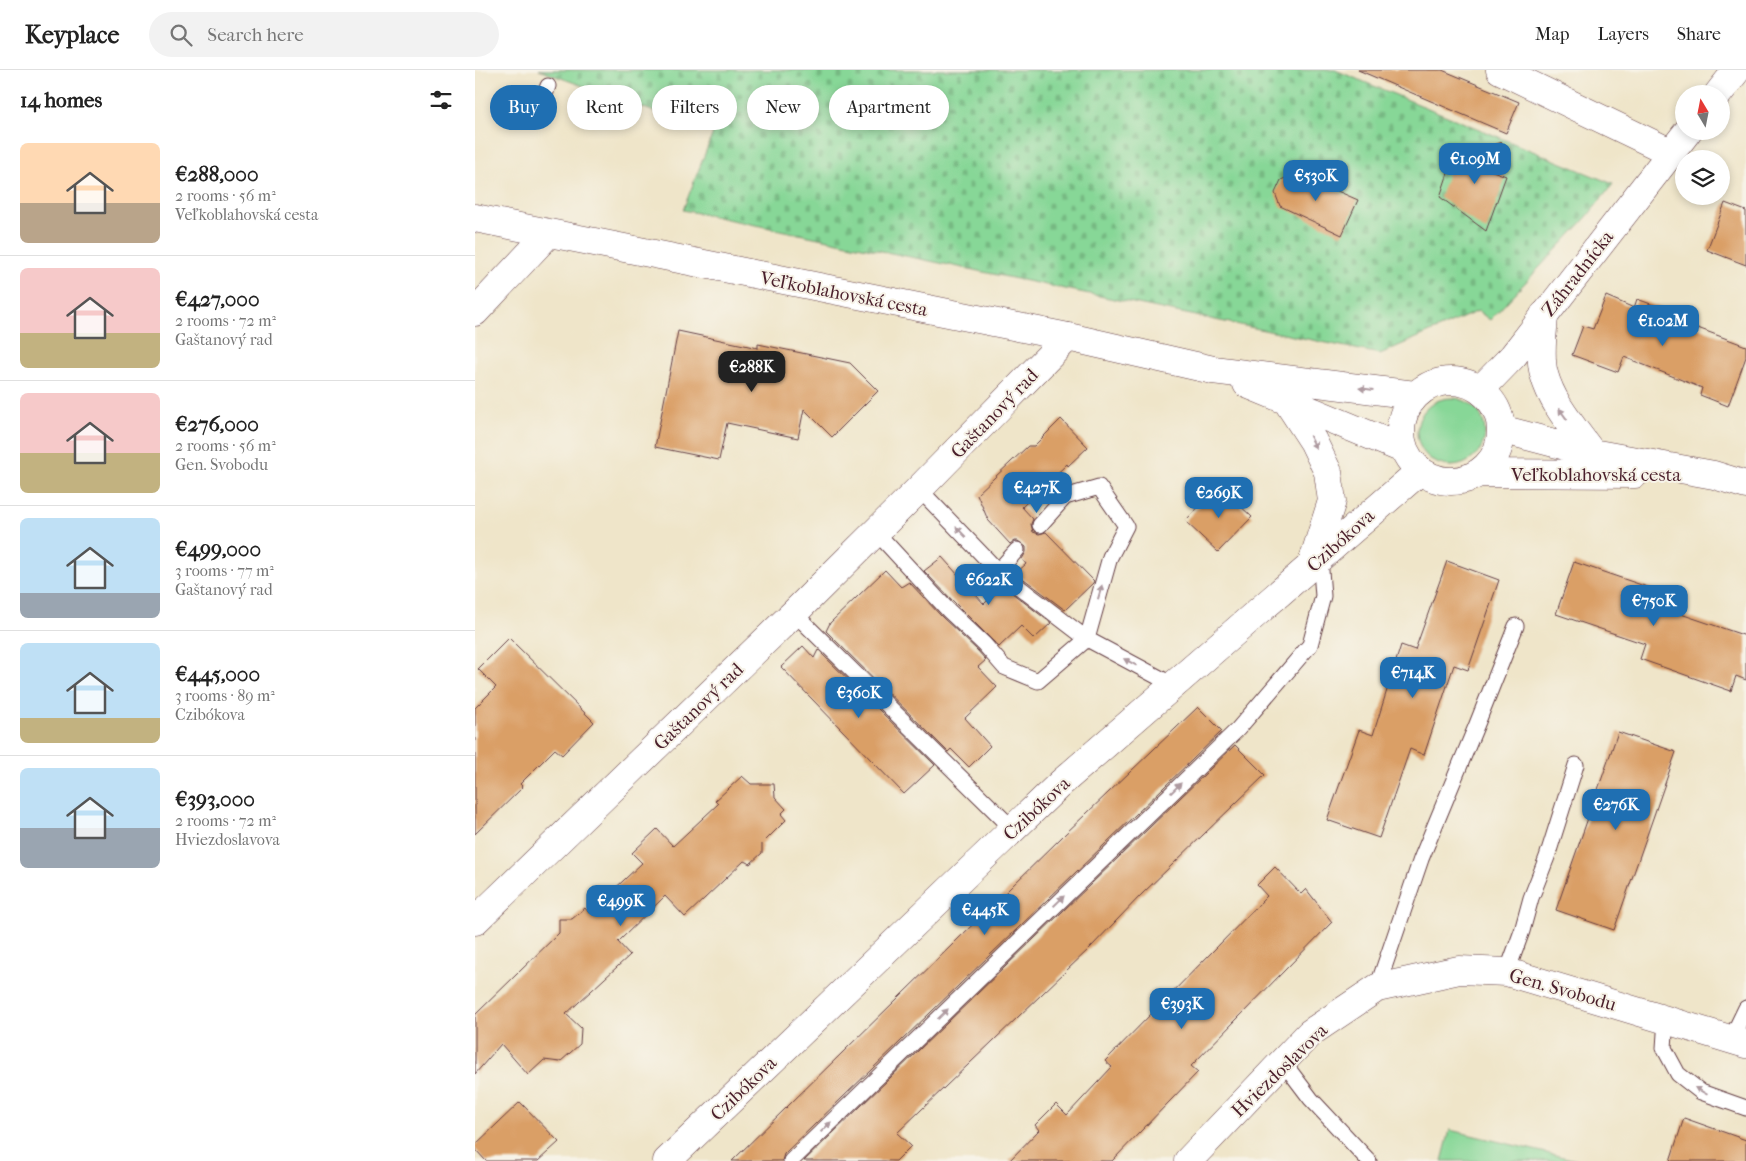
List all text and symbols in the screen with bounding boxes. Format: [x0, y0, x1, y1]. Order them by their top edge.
search box [149, 12, 499, 57]
text: Keyplace [25, 21, 119, 49]
icon: search [167, 21, 195, 49]
text: Search here [207, 24, 304, 46]
text: Map [1535, 24, 1569, 45]
text: Layers [1597, 24, 1649, 45]
text: Share [1677, 24, 1721, 45]
chip: Buy [490, 85, 557, 130]
chip: Rent [567, 85, 642, 130]
chip: Filters [652, 85, 737, 130]
chip: New [747, 85, 819, 130]
chip: Apartment [829, 85, 949, 130]
north arrow [1675, 85, 1730, 140]
map controls [1675, 85, 1730, 205]
icon: filters [427, 86, 455, 114]
text: 14 homes [20, 88, 102, 112]
pin: €1.09M [1434, 142, 1516, 185]
text: €1.09M [1450, 149, 1500, 168]
button: layers [1675, 150, 1730, 205]
pin: €530K [1281, 160, 1351, 202]
text: €288,000 [175, 162, 259, 186]
icon: home [60, 163, 120, 223]
text: €530K [1294, 166, 1338, 185]
text: 2 rooms · 56 m² [175, 186, 276, 205]
text: Veľkoblahovská cesta [175, 205, 318, 224]
street label: Záhradnícka [1537, 226, 1618, 321]
street label: Veľkoblahovská cesta [757, 267, 930, 321]
text: €427,000 [175, 287, 260, 311]
icon: home [60, 288, 120, 348]
pin: €1.02M [1622, 304, 1704, 347]
text: 2 rooms · 72 m² [175, 311, 276, 330]
text: €1.02M [1638, 311, 1688, 330]
text: Gaštanový rad [175, 330, 273, 349]
pin: €288K [717, 350, 787, 393]
text: €288K [729, 357, 775, 376]
street label: Gaštanový rad [947, 364, 1043, 463]
one-way arrow [1358, 385, 1374, 393]
one-way arrow [1558, 407, 1568, 421]
text: €276,000 [175, 412, 259, 436]
icon: home [60, 413, 120, 473]
one-way arrow [1309, 435, 1317, 449]
text: 2 rooms · 56 m² [175, 436, 276, 455]
text: Gen. Svobodu [175, 455, 268, 474]
street label: Veľkoblahovská cesta [1510, 464, 1681, 486]
pin: €427K [1002, 472, 1072, 514]
pin: €269K [1184, 476, 1254, 519]
text: €427K [1014, 478, 1060, 497]
text: €269K [1196, 483, 1242, 502]
street label: Czibókova [1303, 505, 1379, 577]
one-way arrow [955, 527, 967, 539]
text: €499,000 [175, 537, 261, 561]
icon: home [60, 538, 120, 598]
text: 3 rooms · 77 m² [175, 561, 274, 580]
pin: €622K [954, 564, 1024, 606]
text: €622K [966, 570, 1012, 589]
text: Gaštanový rad [175, 580, 273, 599]
pin: €750K [1619, 584, 1689, 627]
one-way arrow [1096, 585, 1104, 600]
text: €750K [1632, 591, 1676, 610]
pin: €714K [1378, 656, 1448, 699]
street label: Gaštanový rad [649, 658, 749, 755]
one-way arrow [1123, 658, 1138, 666]
text: €445,000 [175, 662, 260, 686]
icon: home [60, 663, 120, 723]
text: €714K [1391, 663, 1435, 682]
pin: €360K [824, 676, 894, 719]
text: €360K [836, 683, 882, 702]
text: 3 rooms · 89 m² [175, 686, 275, 705]
text: Czibókova [175, 705, 245, 724]
street label: Czibókova [999, 772, 1075, 845]
one-way arrow [1170, 782, 1182, 794]
text: €393,000 [175, 787, 255, 811]
icon: home [60, 788, 120, 848]
pin: €276K [1581, 788, 1651, 831]
text: €276K [1593, 795, 1639, 814]
text: 2 rooms · 72 m² [175, 811, 276, 830]
text: Hviezdoslavova [175, 830, 280, 849]
pin: €499K [586, 884, 656, 927]
text: €499K [597, 891, 645, 910]
pin: €445K [950, 894, 1020, 936]
one-way arrow [1053, 895, 1065, 907]
text: €445K [962, 900, 1008, 919]
street label: Gen. Svobodu [1507, 964, 1619, 1016]
pin: €393K [1147, 988, 1217, 1030]
text: €393K [1161, 994, 1203, 1013]
one-way arrow [936, 1008, 948, 1020]
street label: Hviezdoslavova [1227, 1019, 1332, 1122]
street label: Czibókova [706, 1052, 781, 1125]
one-way arrow [1694, 1086, 1707, 1095]
one-way arrow [820, 1121, 832, 1133]

